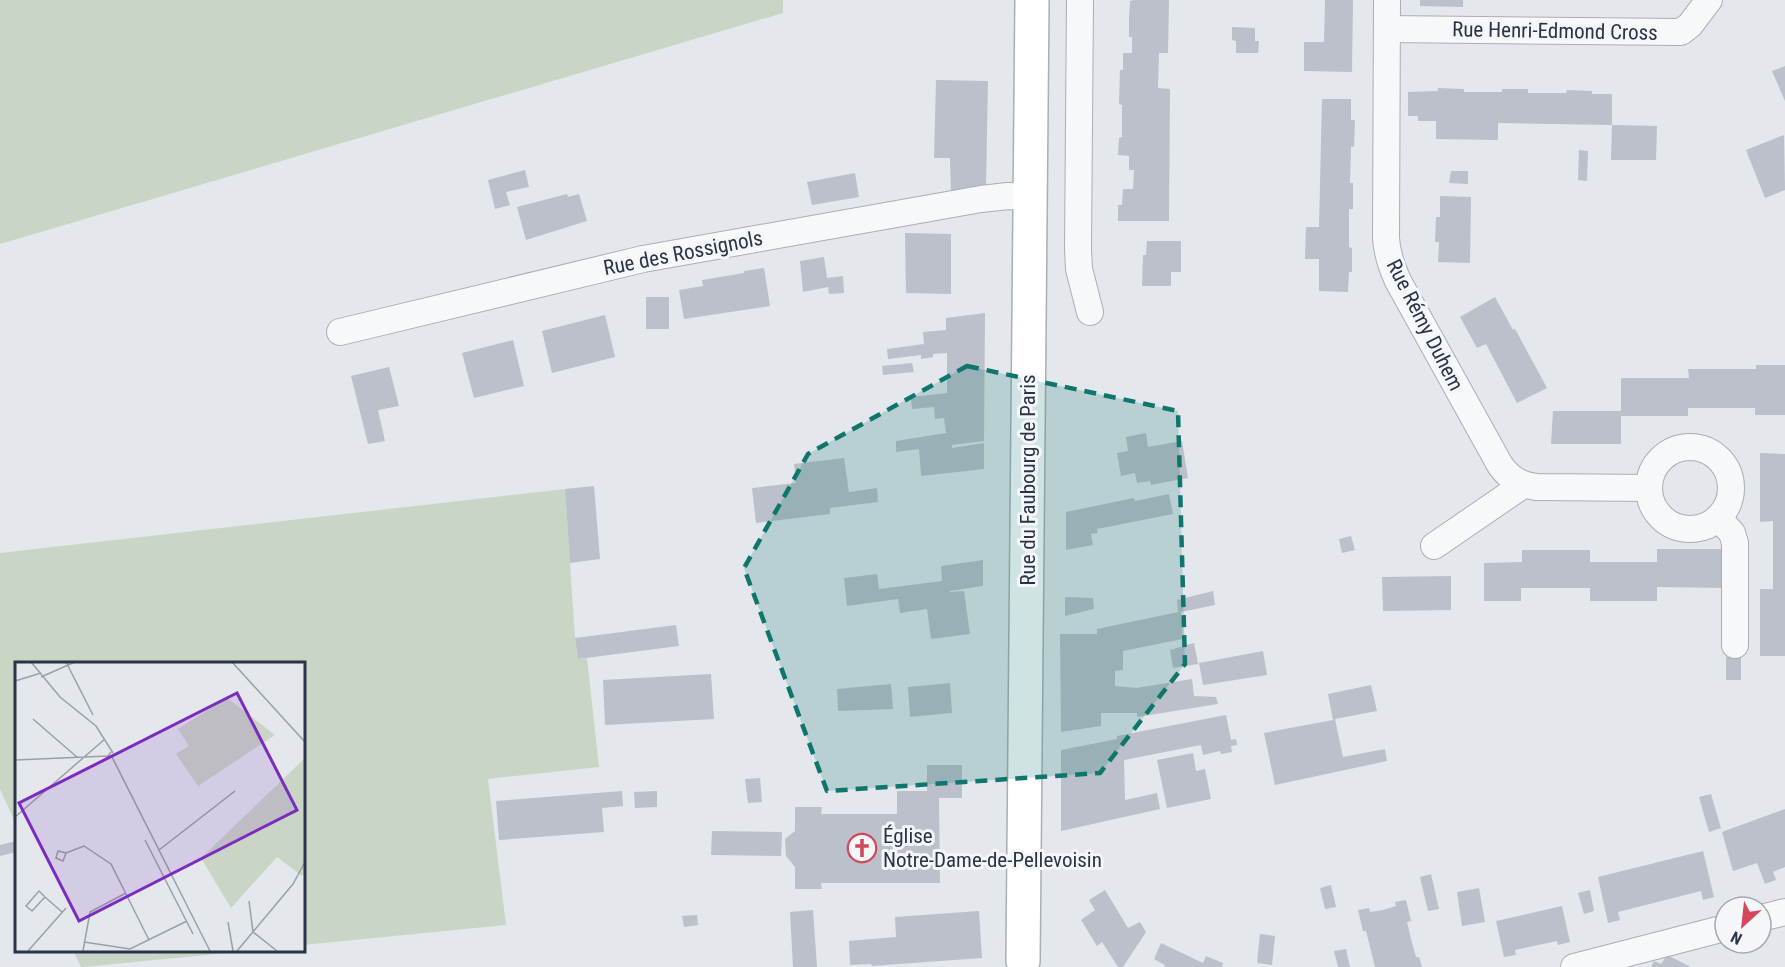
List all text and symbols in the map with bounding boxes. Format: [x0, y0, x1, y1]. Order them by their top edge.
street label: Rue Henri-Edmond Cross [1452, 17, 1658, 45]
street label: Rue des Rossignols [601, 226, 765, 280]
street label: Rue Rémy Duhem [1382, 255, 1468, 395]
street label: Rue du Faubourg de Paris [1016, 374, 1040, 586]
inset map [15, 662, 304, 952]
place label: Église Notre-Dame-de-Pellevoisin [883, 824, 1102, 872]
church icon: Église Notre-Dame-de-Pellevoisin [846, 832, 878, 864]
north arrow [1713, 895, 1773, 955]
text: N [1728, 927, 1745, 949]

